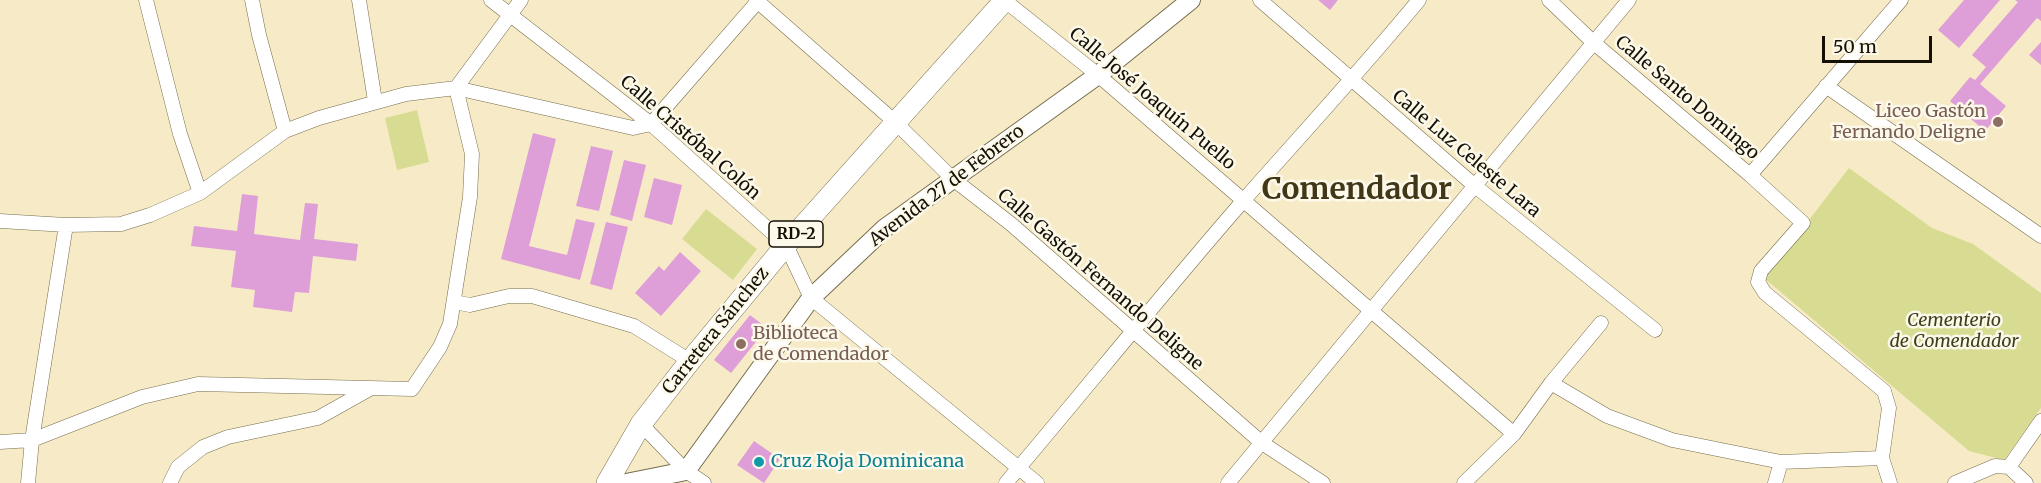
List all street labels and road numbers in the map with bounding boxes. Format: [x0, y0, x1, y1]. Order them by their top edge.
street label: Calle José Joaquín Puello [1065, 23, 1239, 175]
street label: Calle Santo Domingo [1611, 32, 1763, 164]
street label: Calle Cristóbal Colón [616, 71, 764, 205]
street label: Calle Luz Celeste Lara [1388, 86, 1544, 222]
street label: Avenida 27 de Febrero [865, 121, 1029, 251]
street label: Calle Gastón Fernando Deligne [993, 185, 1207, 375]
road number: RD-2 [769, 221, 823, 247]
street label: Carretera Sánchez [658, 263, 774, 399]

